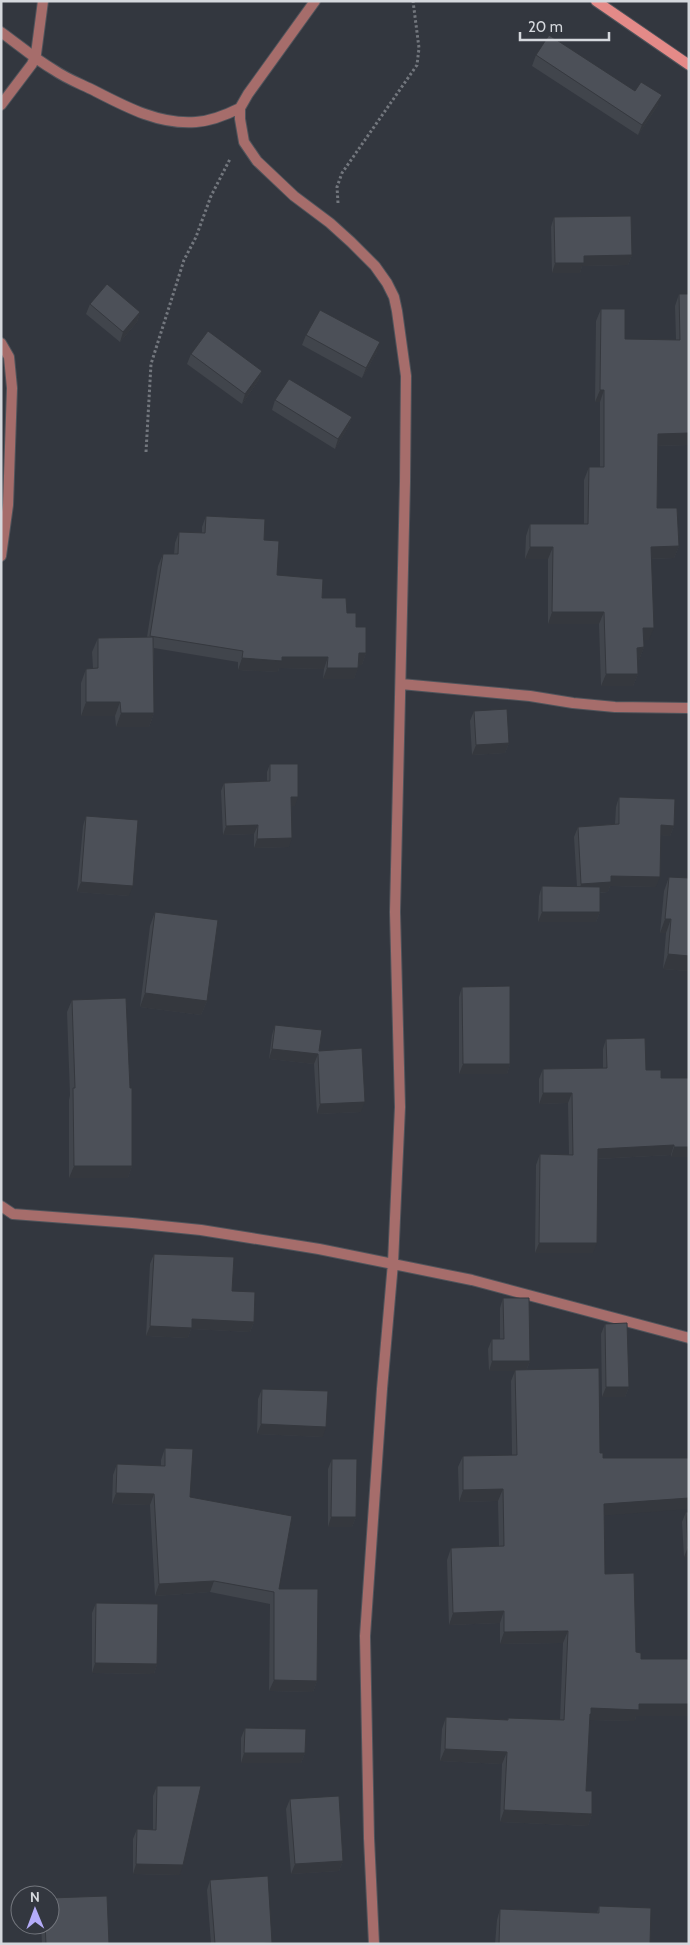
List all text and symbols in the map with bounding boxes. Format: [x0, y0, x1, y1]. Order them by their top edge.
scale bar [520, 10, 609, 42]
text: 20 m [528, 18, 563, 36]
north arrow [10, 1885, 60, 1935]
text: N [30, 1888, 40, 1906]

